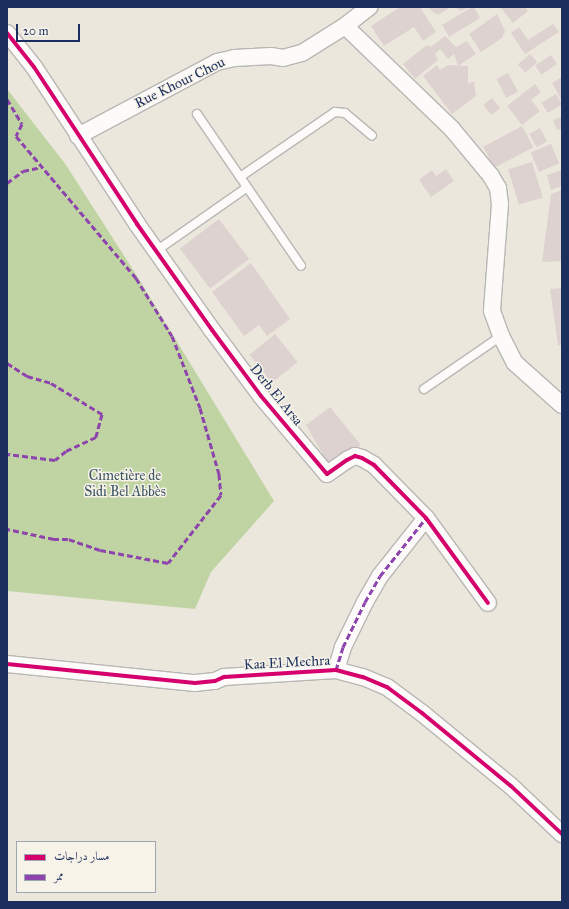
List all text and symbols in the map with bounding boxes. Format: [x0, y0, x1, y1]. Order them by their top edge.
scale bar [18, 16, 82, 42]
text: 20 m [23, 24, 49, 38]
street label: Rue Khour Chou [132, 54, 228, 112]
street label: Derb El Arsa [246, 361, 306, 429]
park label: Cimetière de Sidi Bel Abbès [84, 468, 166, 500]
street label: Kaa El Mechra [243, 652, 331, 674]
legend [16, 841, 156, 893]
text: مسار دراجات [54, 849, 110, 863]
text: ممر [54, 869, 64, 883]

